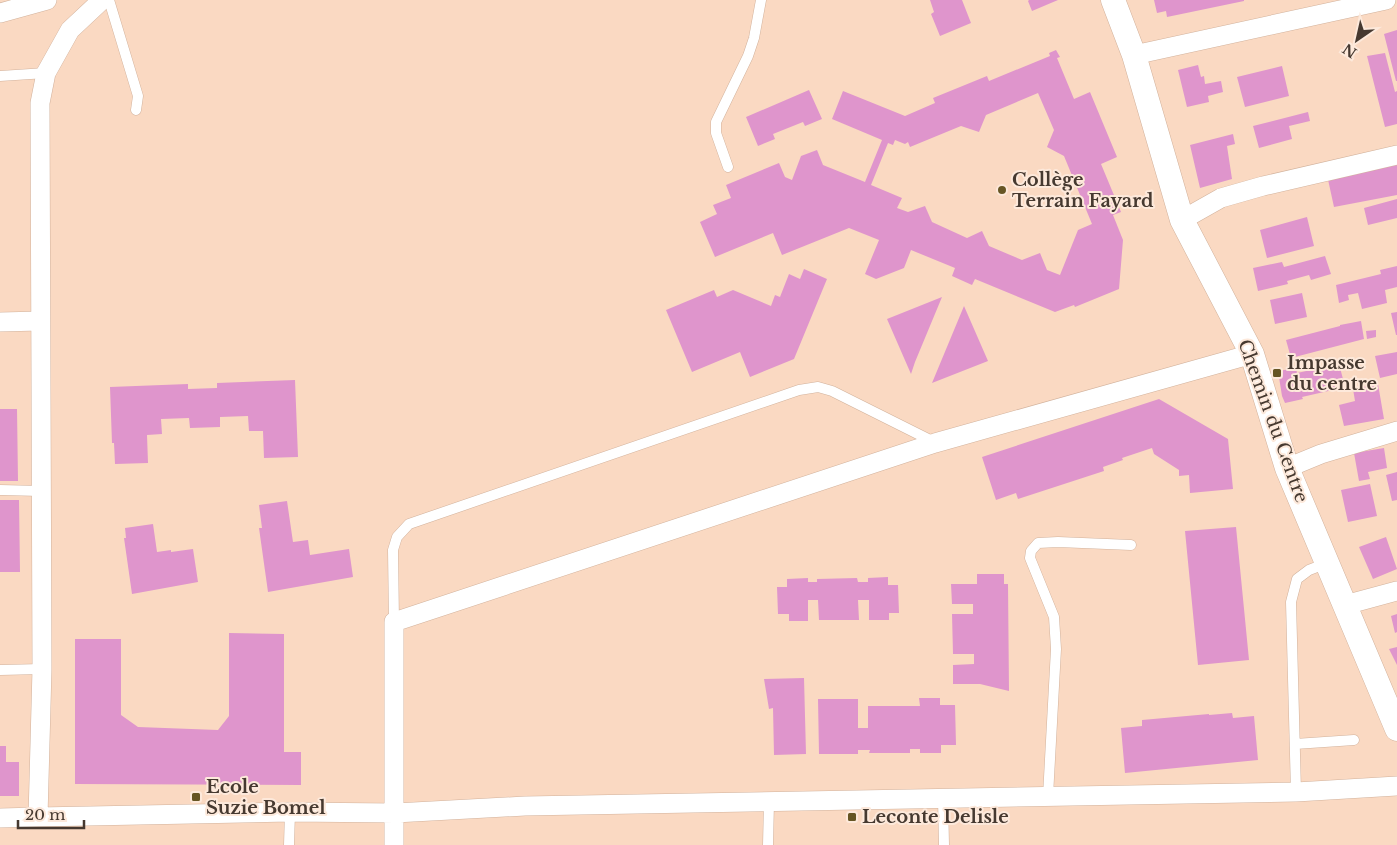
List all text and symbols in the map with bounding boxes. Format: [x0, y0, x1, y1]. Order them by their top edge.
north arrow [1332, 15, 1382, 65]
text: N [1339, 40, 1360, 62]
place label: Collège Terrain Fayard [1012, 169, 1154, 212]
marker: Collège Terrain Fayard [996, 184, 1008, 196]
street label: Chemin du Centre [1233, 336, 1313, 506]
place label: Impasse du centre [1287, 352, 1377, 395]
marker: Impasse du centre [1271, 367, 1283, 379]
place label: Ecole Suzie Bomel [206, 776, 326, 819]
marker: Ecole Suzie Bomel [190, 791, 202, 803]
scale bar [18, 798, 84, 830]
text: 20 m [25, 805, 65, 824]
place label: Leconte Delisle [862, 806, 1009, 828]
marker: Leconte Delisle [846, 811, 858, 823]

